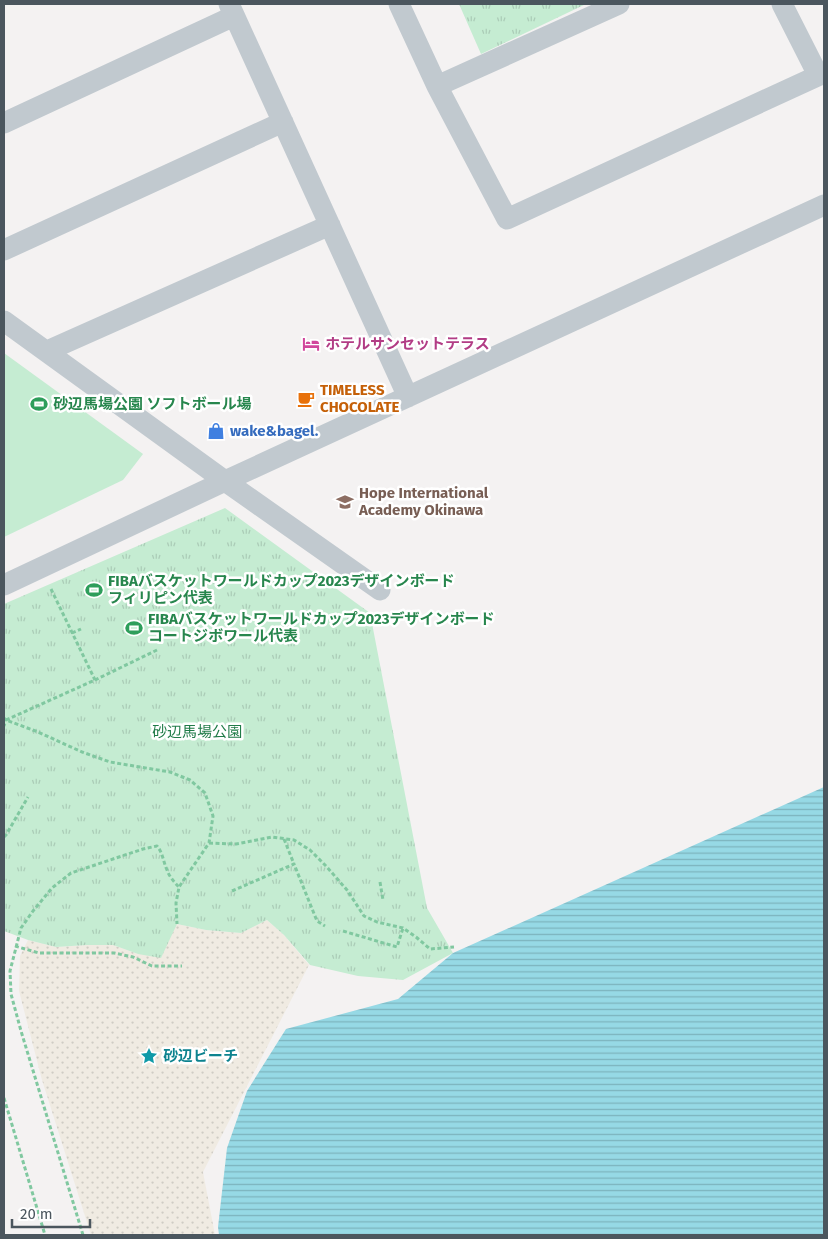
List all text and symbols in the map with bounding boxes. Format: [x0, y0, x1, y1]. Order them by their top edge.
hotel icon: ホテルサンセットテラス [301, 334, 321, 354]
place label: ホテルサンセットテラス [325, 335, 490, 353]
place label: TIMELESS CHOCOLATE [320, 381, 400, 416]
cafe icon: TIMELESS CHOCOLATE [296, 389, 316, 409]
sports icon: 砂辺馬場公園 ソフトボール場 [29, 394, 49, 414]
place label: 砂辺馬場公園 ソフトボール場 [53, 395, 252, 413]
shop icon: wake&bagel. [206, 421, 226, 441]
place label: wake&bagel. [230, 422, 319, 440]
place label: Hope International Academy Okinawa [358, 484, 489, 519]
school or university icon: Hope International Academy Okinawa [335, 492, 355, 512]
place label: FIBAバスケットワールドカップ2023デザインボード フィリピン代表 [108, 572, 455, 607]
sports icon: FIBAバスケットワールドカップ2023デザインボード フィリピン代表 [84, 580, 104, 600]
place label: FIBAバスケットワールドカップ2023デザインボード コートジボワール代表 [148, 610, 495, 645]
sports icon: FIBAバスケットワールドカップ2023デザインボード コートジボワール代表 [124, 618, 144, 638]
park label: 砂辺馬場公園 [152, 723, 242, 741]
place icon: 砂辺ビーチ [139, 1046, 159, 1066]
place label: 砂辺ビーチ [163, 1047, 238, 1065]
scale bar [12, 1196, 90, 1228]
text: 20 m [20, 1205, 53, 1223]

